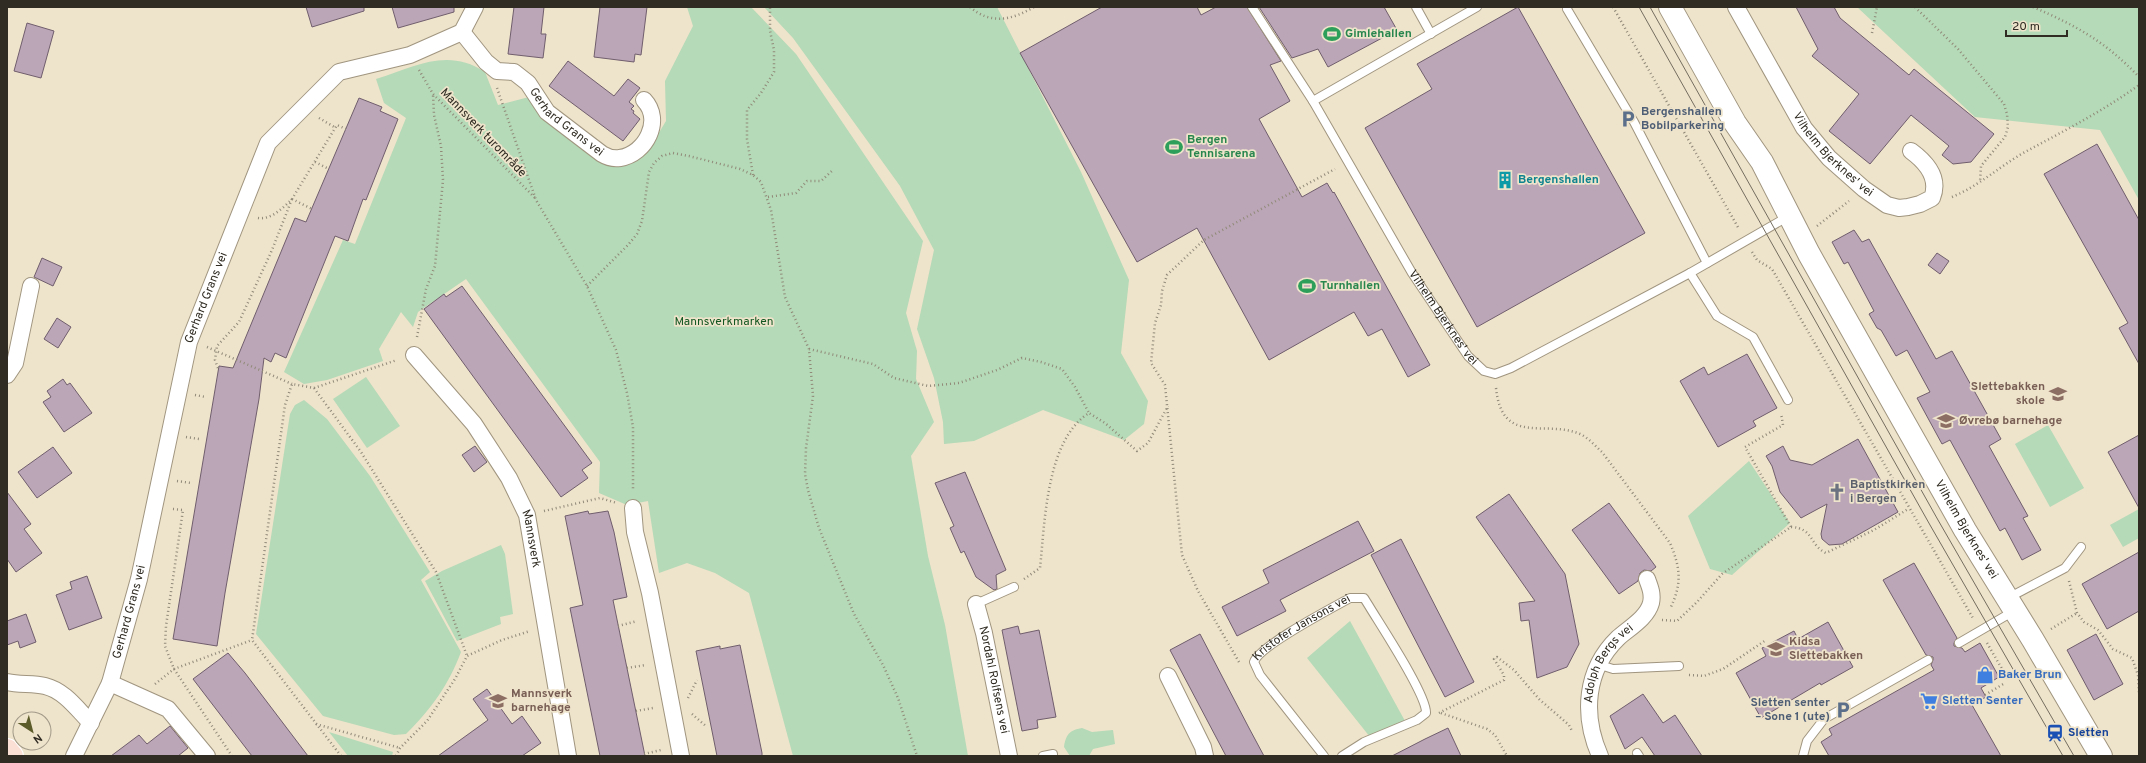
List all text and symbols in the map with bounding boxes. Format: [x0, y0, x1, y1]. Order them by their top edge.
scale bar [2006, 12, 2067, 38]
text: 20 m [2012, 19, 2040, 35]
sports icon: Gimlehallen [1322, 24, 1342, 44]
place label: Gimlehallen [1345, 26, 1412, 42]
street label: Mannsverk turområde [436, 85, 530, 181]
street label: Gerhard Grans vei [525, 85, 607, 160]
place label: Bergenshallen Bobilparkering [1641, 104, 1724, 134]
parking icon: Bergenshallen Bobilparkering [1618, 109, 1638, 129]
street label: Vilhelm Bjerknes' vei [1789, 109, 1876, 201]
place label: Bergen Tennisarena [1187, 132, 1255, 162]
sports icon: Bergen Tennisarena [1164, 137, 1184, 157]
building icon: Bergenshallen [1495, 170, 1515, 190]
place label: Bergenshallen [1518, 172, 1599, 188]
street label: Gerhard Grans vei [181, 250, 232, 346]
street label: Vilhelm Bjerknes' vei [1404, 267, 1481, 369]
sports icon: Turnhallen [1297, 276, 1317, 296]
place label: Turnhallen [1320, 278, 1380, 294]
park label: Mannsverkmarken [674, 314, 774, 330]
place label: Slettebakken skole [1971, 379, 2045, 409]
school or university icon: Slettebakken skole [2048, 384, 2068, 404]
school or university icon: Øvrebø barnehage [1936, 411, 1956, 431]
place label: Øvrebø barnehage [1959, 413, 2062, 429]
place label: Baptistkirken i Bergen [1850, 477, 1925, 507]
street label: Vilhelm Bjerknes' vei [1931, 477, 2001, 582]
church icon: Baptistkirken i Bergen [1827, 482, 1847, 502]
street label: Mannsverk [518, 507, 544, 569]
street label: Gerhard Grans vei [109, 564, 150, 661]
street label: Kristofer Jansons vei [1249, 591, 1354, 665]
street label: Adolph Bergs vei [1581, 620, 1637, 703]
street label: Nordahl Rolfsens vei [974, 624, 1012, 735]
place label: Kidsa Slettebakken [1789, 634, 1863, 664]
school or university icon: Kidsa Slettebakken [1766, 639, 1786, 659]
shop icon: Baker Brun [1975, 665, 1995, 685]
place label: Baker Brun [1998, 667, 2062, 683]
place label: Mannsverk barnehage [511, 686, 573, 716]
school or university icon: Mannsverk barnehage [488, 691, 508, 711]
supermarket icon: Sletten Senter [1919, 691, 1939, 711]
place label: Sletten Senter [1942, 693, 2023, 709]
place label: Sletten senter – Sone 1 (ute) [1750, 695, 1830, 725]
parking icon: Sletten senter – Sone 1 (ute) [1833, 700, 1853, 720]
north arrow [12, 711, 52, 751]
station icon: Sletten [2045, 723, 2065, 743]
place label: Sletten [2068, 725, 2109, 741]
text: N [30, 730, 45, 746]

